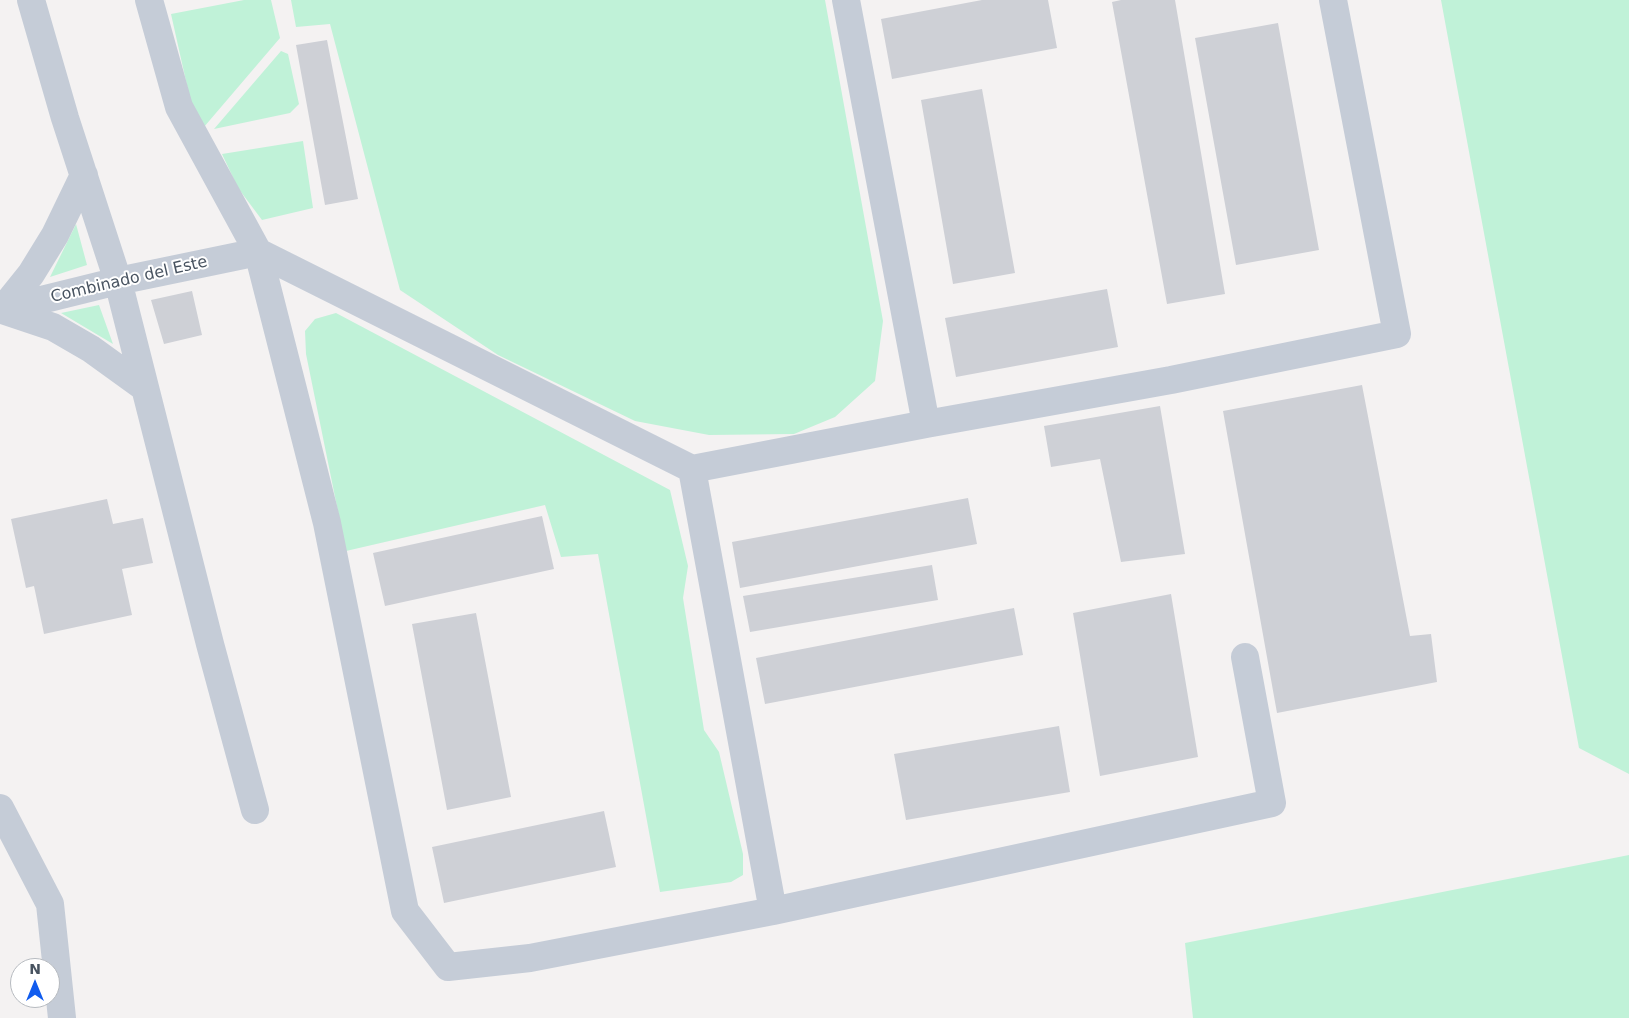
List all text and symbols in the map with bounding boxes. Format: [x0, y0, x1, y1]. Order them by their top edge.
street label: Combinado del Este [49, 253, 209, 307]
north arrow [10, 958, 60, 1008]
text: N [29, 961, 41, 977]

